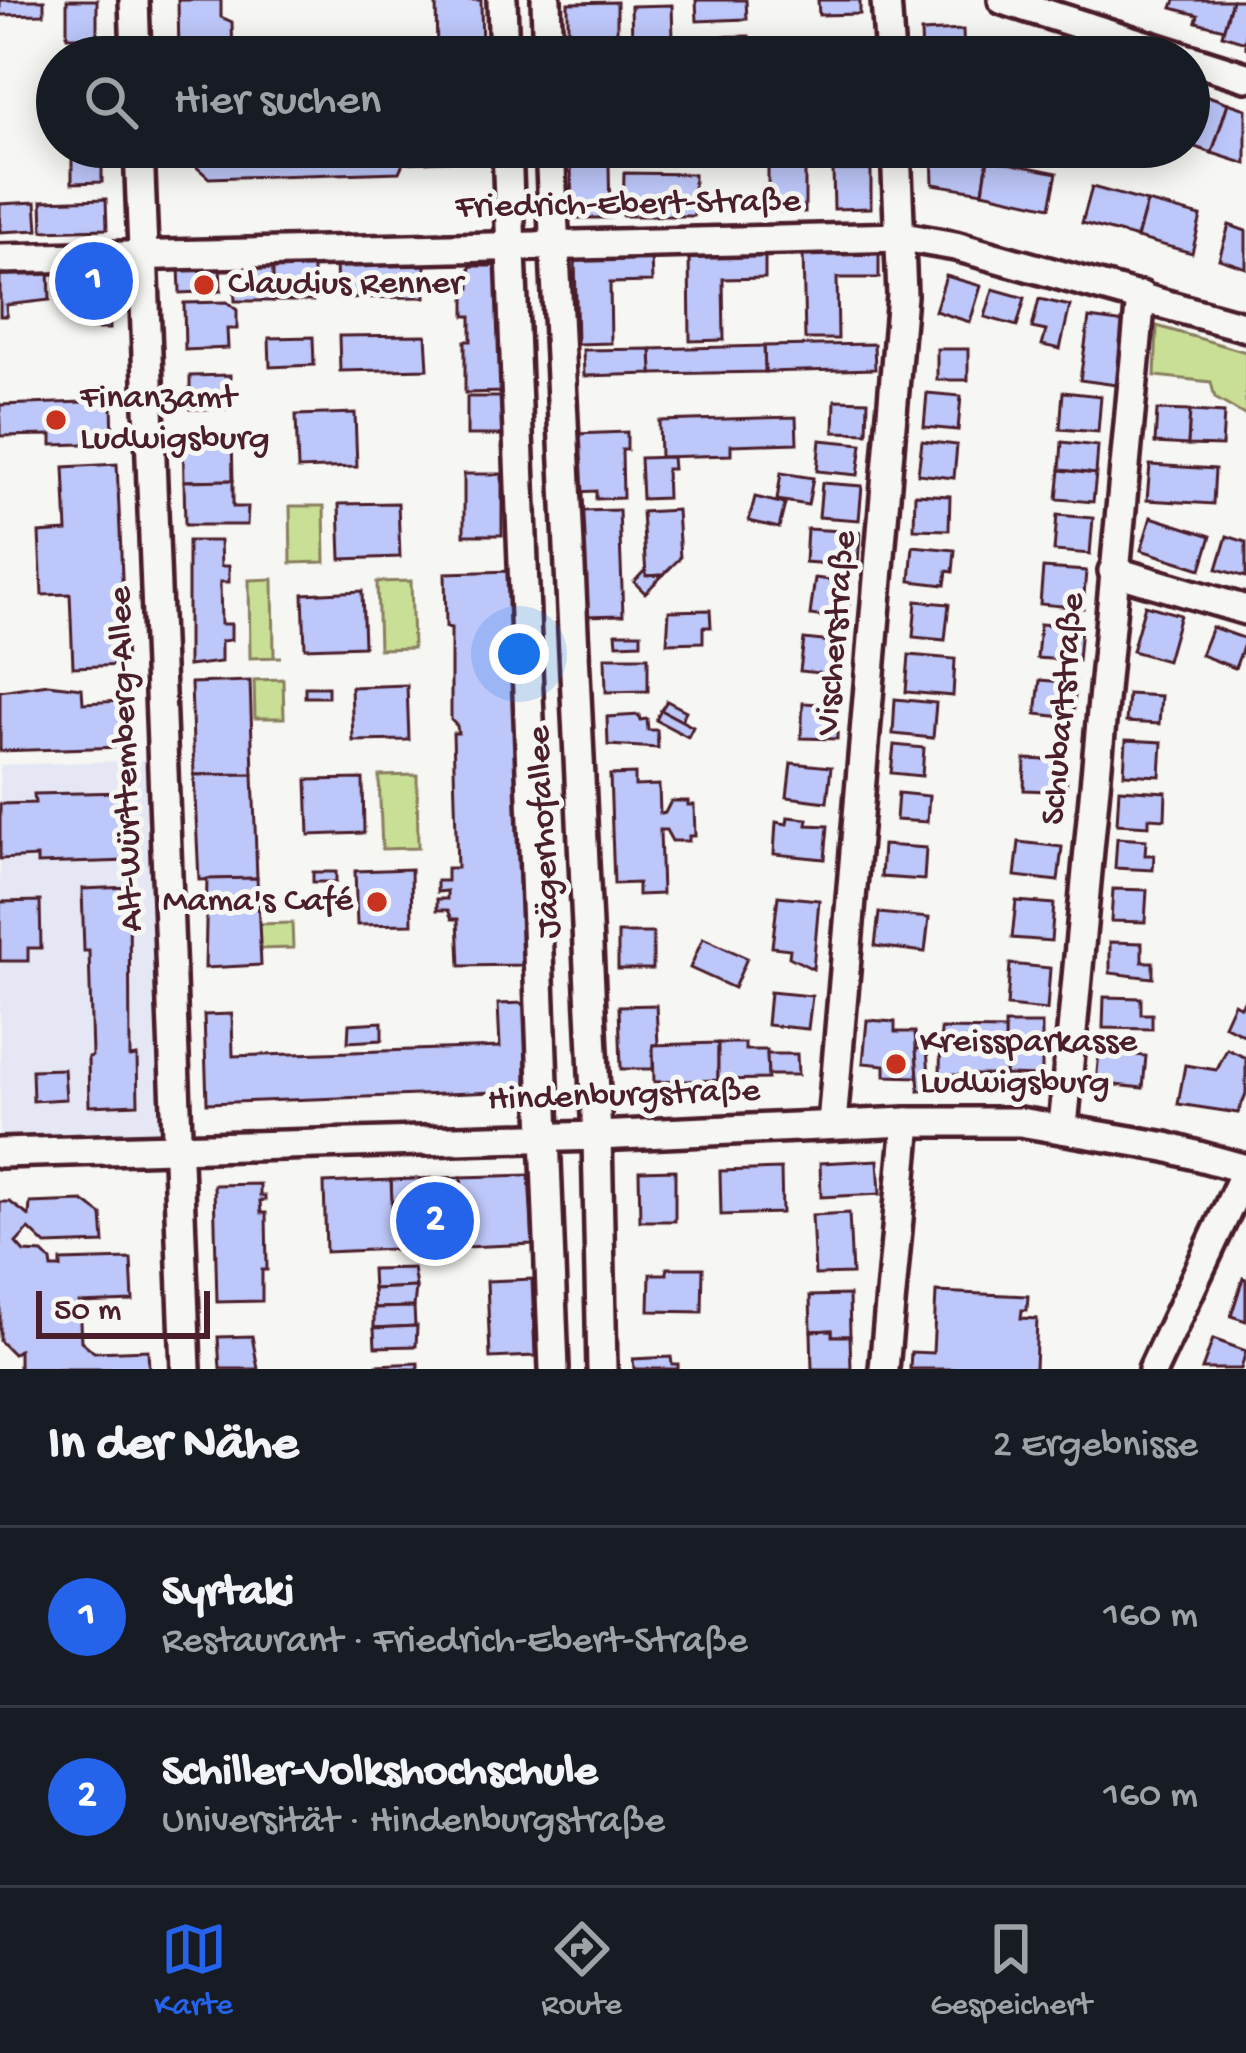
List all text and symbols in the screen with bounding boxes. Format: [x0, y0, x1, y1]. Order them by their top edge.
search box [36, 36, 1210, 168]
icon: search [78, 69, 144, 135]
text: Hier suchen [174, 76, 381, 129]
street label: Friedrich-Ebert-Straße [454, 181, 801, 231]
pin: 1 [55, 236, 133, 326]
place label: Claudius Renner [228, 264, 466, 307]
marker: Claudius Renner [191, 272, 217, 298]
place label: Finanzamt Ludwigsburg [79, 378, 270, 462]
marker: Finanzamt Ludwigsburg [43, 407, 69, 433]
street label: Vischerstraße [808, 529, 868, 738]
street label: Alt-Württemberg-Allee [100, 585, 156, 932]
street label: Schubartstraße [1033, 591, 1097, 827]
your location [489, 624, 549, 684]
street label: Jägerhofallee [519, 724, 573, 939]
place label: Mama's Café [162, 881, 353, 924]
marker: Mama's Café [364, 889, 390, 915]
place label: Kreissparkasse Ludwigsburg [920, 1022, 1137, 1106]
marker: Kreissparkasse Ludwigsburg [883, 1051, 909, 1077]
street label: Hindenburgstraße [487, 1071, 761, 1123]
pin: 2 [396, 1176, 474, 1266]
scale bar [36, 1285, 210, 1338]
text: 50 m [54, 1293, 121, 1331]
text: In der Nähe [48, 1417, 298, 1477]
text: 2 Ergebnisse [993, 1424, 1198, 1470]
text: Syrtaki [162, 1567, 294, 1620]
text: 1 [79, 1594, 95, 1640]
text: 160 m [1103, 1594, 1198, 1640]
text: Restaurant · Friedrich-Ebert-Straße [162, 1620, 748, 1666]
text: Schiller-Volkshochschule [162, 1747, 597, 1800]
text: 2 [77, 1774, 97, 1820]
text: 160 m [1103, 1774, 1198, 1820]
text: Universität · Hindenburgstraße [162, 1800, 665, 1846]
tab: Karte [154, 1916, 233, 2026]
tab: Route [541, 1916, 622, 2026]
tab: Gespeichert [930, 1916, 1092, 2026]

